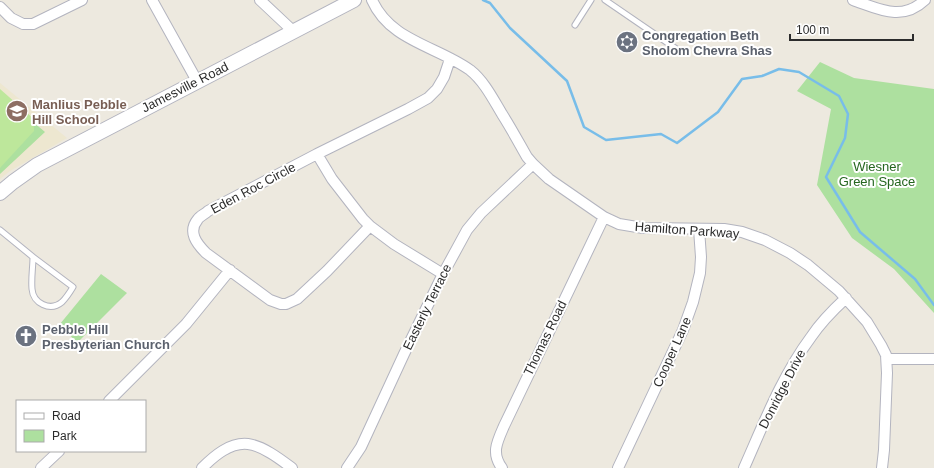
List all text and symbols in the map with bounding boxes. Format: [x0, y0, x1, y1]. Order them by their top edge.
scale bar [790, 16, 913, 42]
text: 100 m [796, 23, 829, 37]
place label: Congregation Beth Sholom Chevra Shas [642, 28, 772, 58]
synagogue icon: Congregation Beth Sholom Chevra Shas [614, 29, 640, 55]
street label: Jamesville Road [139, 59, 231, 115]
place label: Manlius Pebble Hill School [32, 97, 127, 127]
school or university icon: Manlius Pebble Hill School [4, 98, 30, 124]
street label: Eden Roc Circle [208, 159, 298, 217]
park label: Wiesner Green Space [839, 159, 915, 189]
street label: Hamilton Parkway [634, 219, 740, 241]
street label: Easterly Terrace [400, 262, 454, 352]
street label: Thomas Road [520, 298, 570, 378]
street label: Cooper Lane [650, 315, 694, 389]
place label: Pebble Hill Presbyterian Church [42, 322, 170, 352]
church icon: Pebble Hill Presbyterian Church [13, 323, 39, 349]
street label: Donridge Drive [756, 347, 808, 431]
legend [16, 400, 146, 452]
text: Road [52, 409, 81, 423]
text: Park [52, 429, 78, 443]

